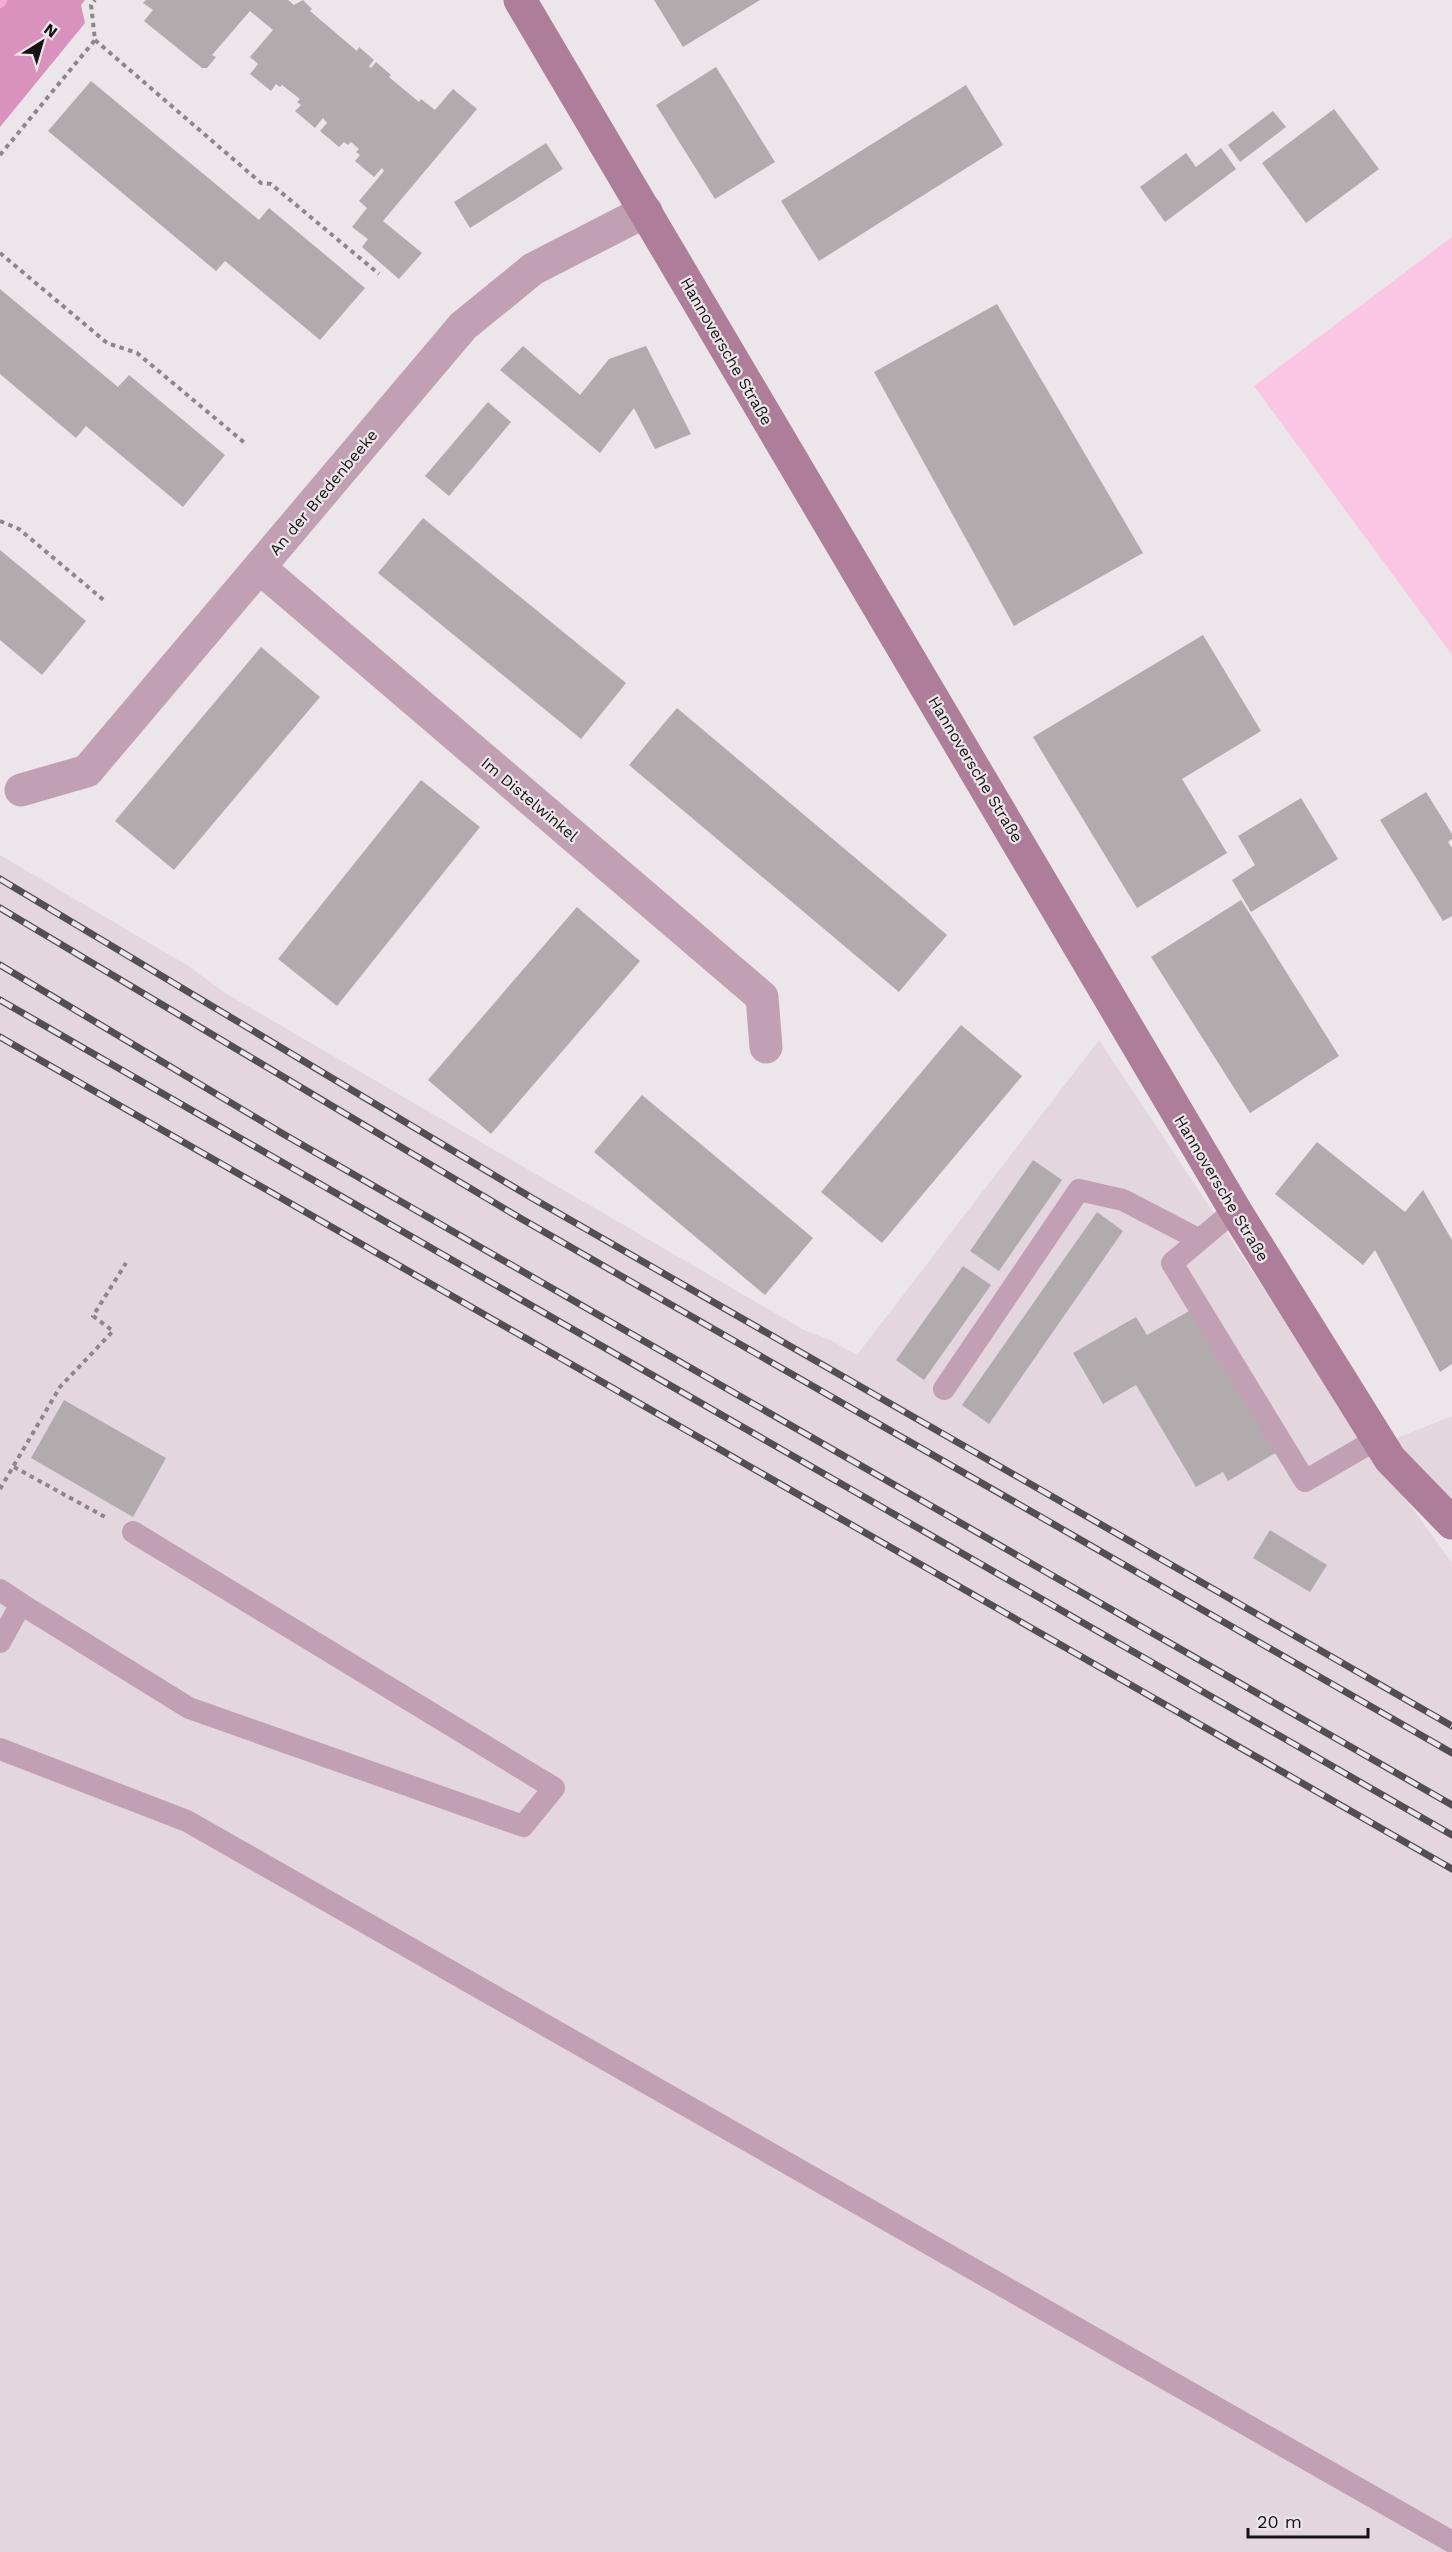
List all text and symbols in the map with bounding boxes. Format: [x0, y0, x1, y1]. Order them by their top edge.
north arrow [12, 12, 72, 72]
text: N [40, 19, 61, 42]
street label: Hannoversche Straße [677, 274, 777, 428]
street label: An der Bredenbeeke [265, 426, 382, 559]
street label: Hannoversche Straße [924, 693, 1027, 846]
street label: Im Distelwinkel [477, 753, 582, 845]
street label: Hannoversche Straße [1170, 1112, 1273, 1265]
scale bar [1248, 2501, 1368, 2539]
text: 20 m [1257, 2511, 1302, 2532]

